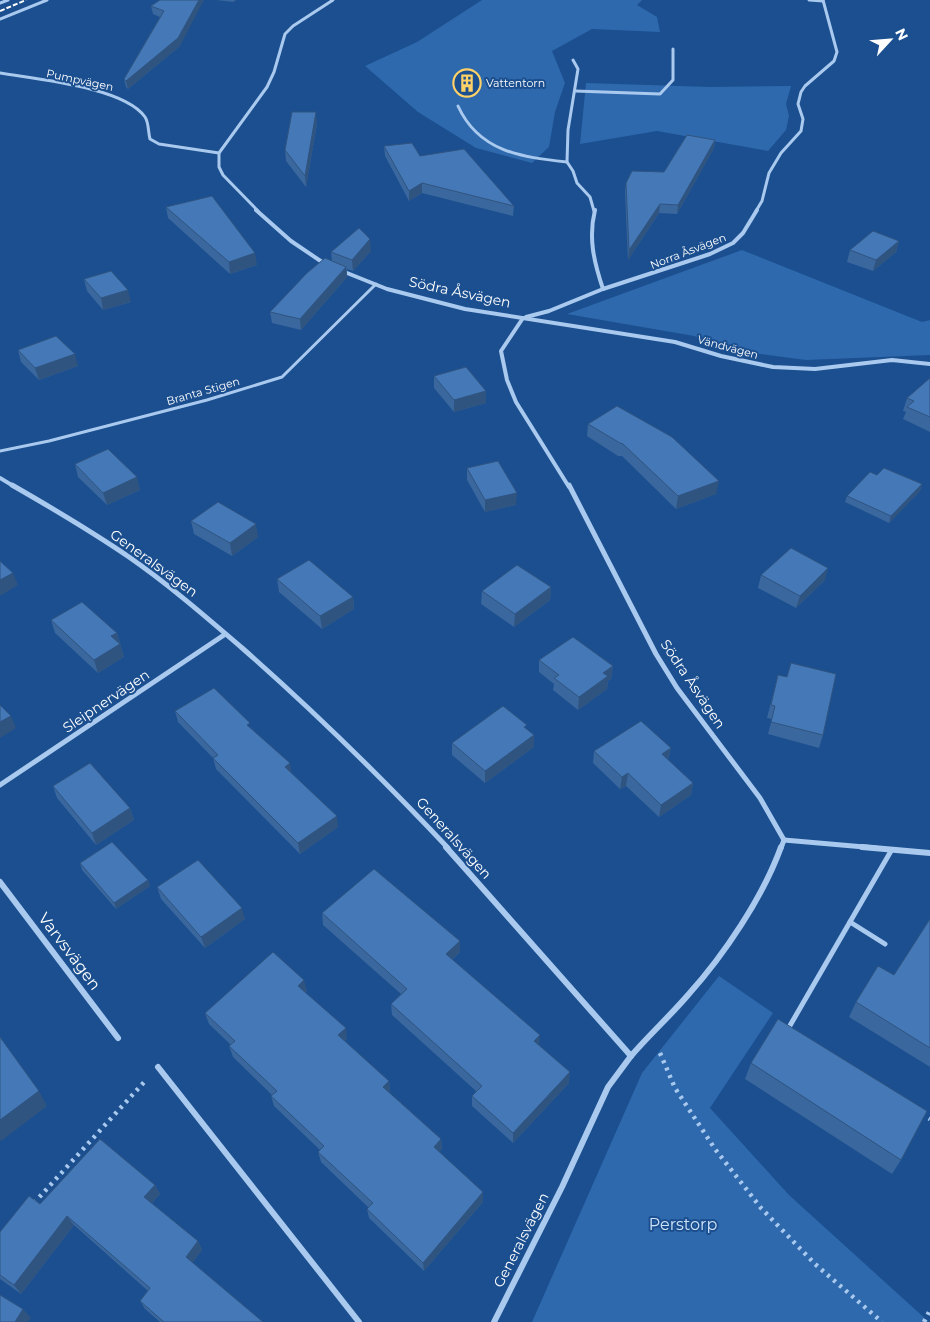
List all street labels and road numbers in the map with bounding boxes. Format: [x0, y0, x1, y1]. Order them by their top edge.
street label: Pumpvägen [45, 66, 115, 94]
street label: Norra Åsvägen [648, 230, 728, 272]
street label: Södra Åsvägen [407, 271, 513, 312]
street label: Vändvägen [696, 332, 760, 362]
street label: Branta Stigen [165, 374, 241, 408]
street label: Generalsvägen [107, 525, 201, 601]
street label: Södra Åsvägen [657, 635, 730, 732]
street label: Sleipnervägen [59, 665, 153, 737]
street label: Generalsvägen [413, 793, 495, 883]
street label: Varvsvägen [34, 909, 105, 994]
street label: Generalsvägen [489, 1190, 553, 1290]

